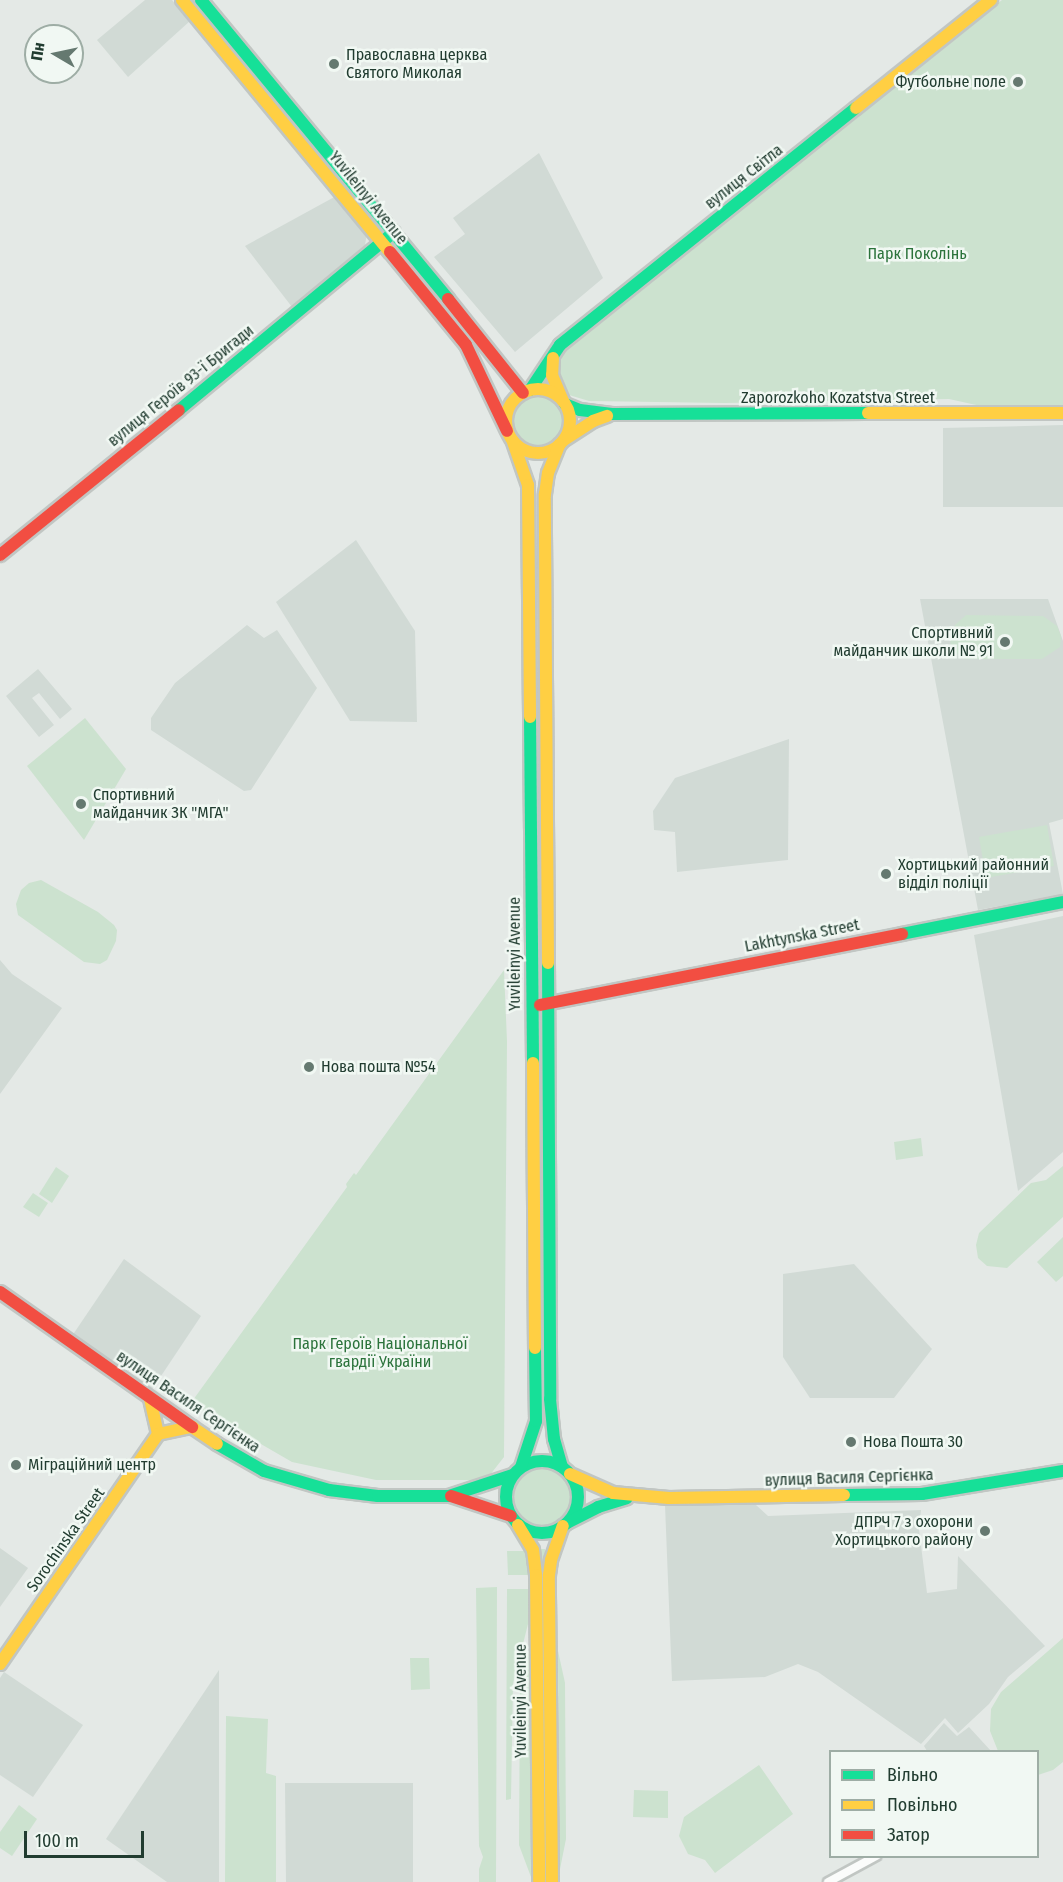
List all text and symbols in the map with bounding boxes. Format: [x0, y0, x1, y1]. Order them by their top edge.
north arrow [24, 24, 84, 84]
text: Пн [27, 41, 49, 62]
place label: Православна церква Святого Миколая [346, 45, 487, 83]
marker: Православна церква Святого Миколая [327, 57, 341, 71]
place label: Футбольне поле [895, 72, 1006, 92]
marker: Футбольне поле [1011, 75, 1025, 89]
street label: вулиця Світла [701, 141, 787, 213]
street label: Yuvileinyi Avenue [325, 148, 411, 248]
park label: Парк Поколінь [867, 244, 967, 264]
street label: вулиця Героїв 93-ї Бригади [104, 321, 258, 451]
street label: Zaporozkoho Kozatstva Street [741, 388, 935, 408]
place label: Спортивний майданчик школи № 91 [833, 623, 993, 661]
marker: Спортивний майданчик школи № 91 [998, 635, 1012, 649]
place label: Спортивний майданчик ЗК "МГА" [93, 785, 228, 823]
marker: Спортивний майданчик ЗК "МГА" [74, 797, 88, 811]
place label: Хортицький районний відділ поліції [898, 855, 1049, 893]
marker: Хортицький районний відділ поліції [879, 867, 893, 881]
street label: Yuvileinyi Avenue [505, 897, 525, 1011]
street label: Lakhtynska Street [743, 915, 861, 957]
place label: Нова пошта №54 [321, 1057, 436, 1077]
marker: Нова пошта №54 [302, 1060, 316, 1074]
park label: Парк Героїв Національної гвардії України [292, 1334, 468, 1372]
street label: вулиця Василя Сергієнка [113, 1347, 263, 1457]
place label: Нова Пошта 30 [863, 1432, 963, 1452]
marker: Нова Пошта 30 [844, 1435, 858, 1449]
place label: Міграційний центр [28, 1455, 156, 1475]
marker: Міграційний центр [9, 1458, 23, 1472]
street label: вулиця Василя Сергієнка [764, 1465, 934, 1491]
street label: Sorochinska Street [23, 1484, 109, 1596]
place label: ДПРЧ 7 з охорони Хортицького району [835, 1512, 973, 1550]
marker: ДПРЧ 7 з охорони Хортицького району [978, 1524, 992, 1538]
street label: Yuvileinyi Avenue [511, 1644, 531, 1758]
legend [829, 1750, 1039, 1858]
text: Вільно [887, 1764, 938, 1786]
text: Повільно [887, 1794, 958, 1816]
scale bar [27, 1819, 147, 1857]
text: Затор [887, 1824, 930, 1846]
text: 100 m [35, 1830, 79, 1852]

